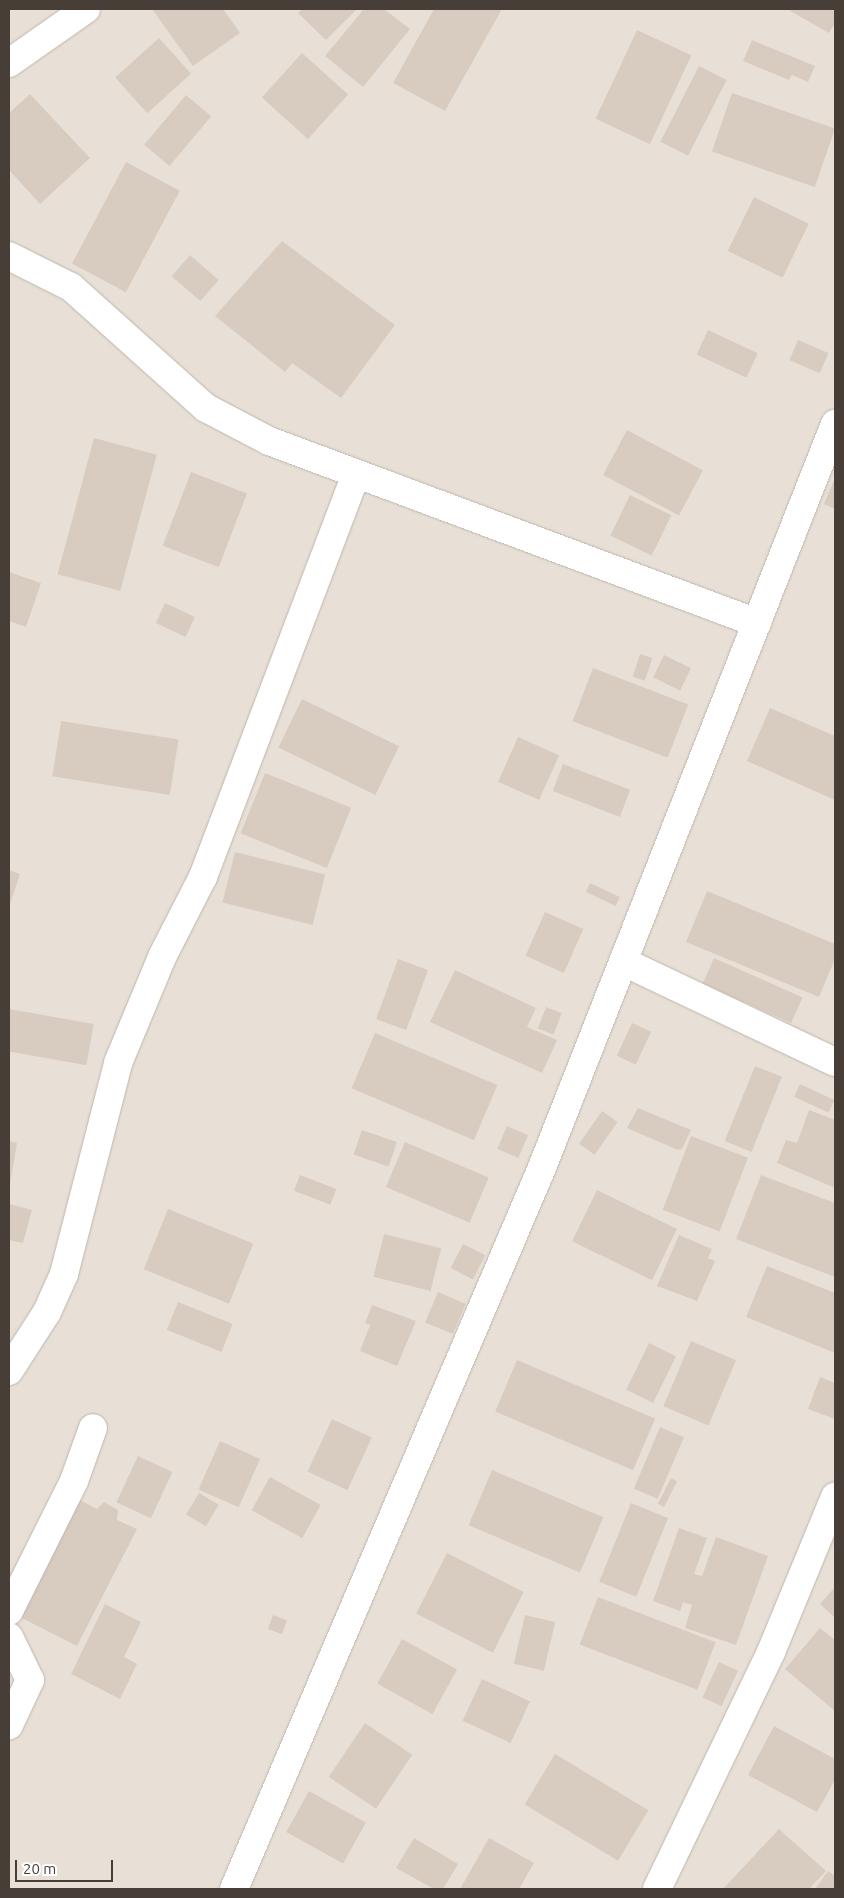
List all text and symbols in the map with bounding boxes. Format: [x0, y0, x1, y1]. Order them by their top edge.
scale bar [18, 1850, 115, 1882]
text: 20 m [23, 1860, 56, 1877]

